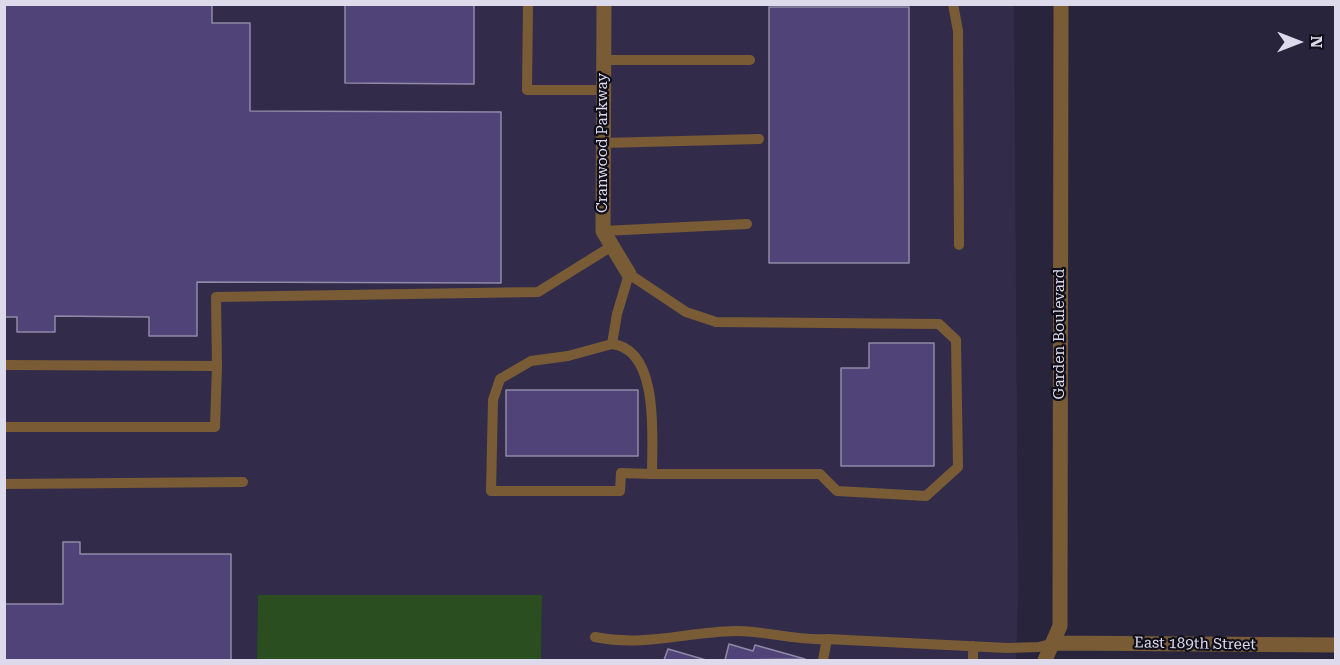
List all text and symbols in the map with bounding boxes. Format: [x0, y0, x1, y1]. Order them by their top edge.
north arrow [1268, 12, 1328, 72]
text: N [1307, 36, 1326, 48]
street label: Cranwood Parkway [594, 73, 612, 213]
street label: Garden Boulevard [1051, 269, 1069, 399]
street label: East 189th Street [1134, 634, 1256, 654]

